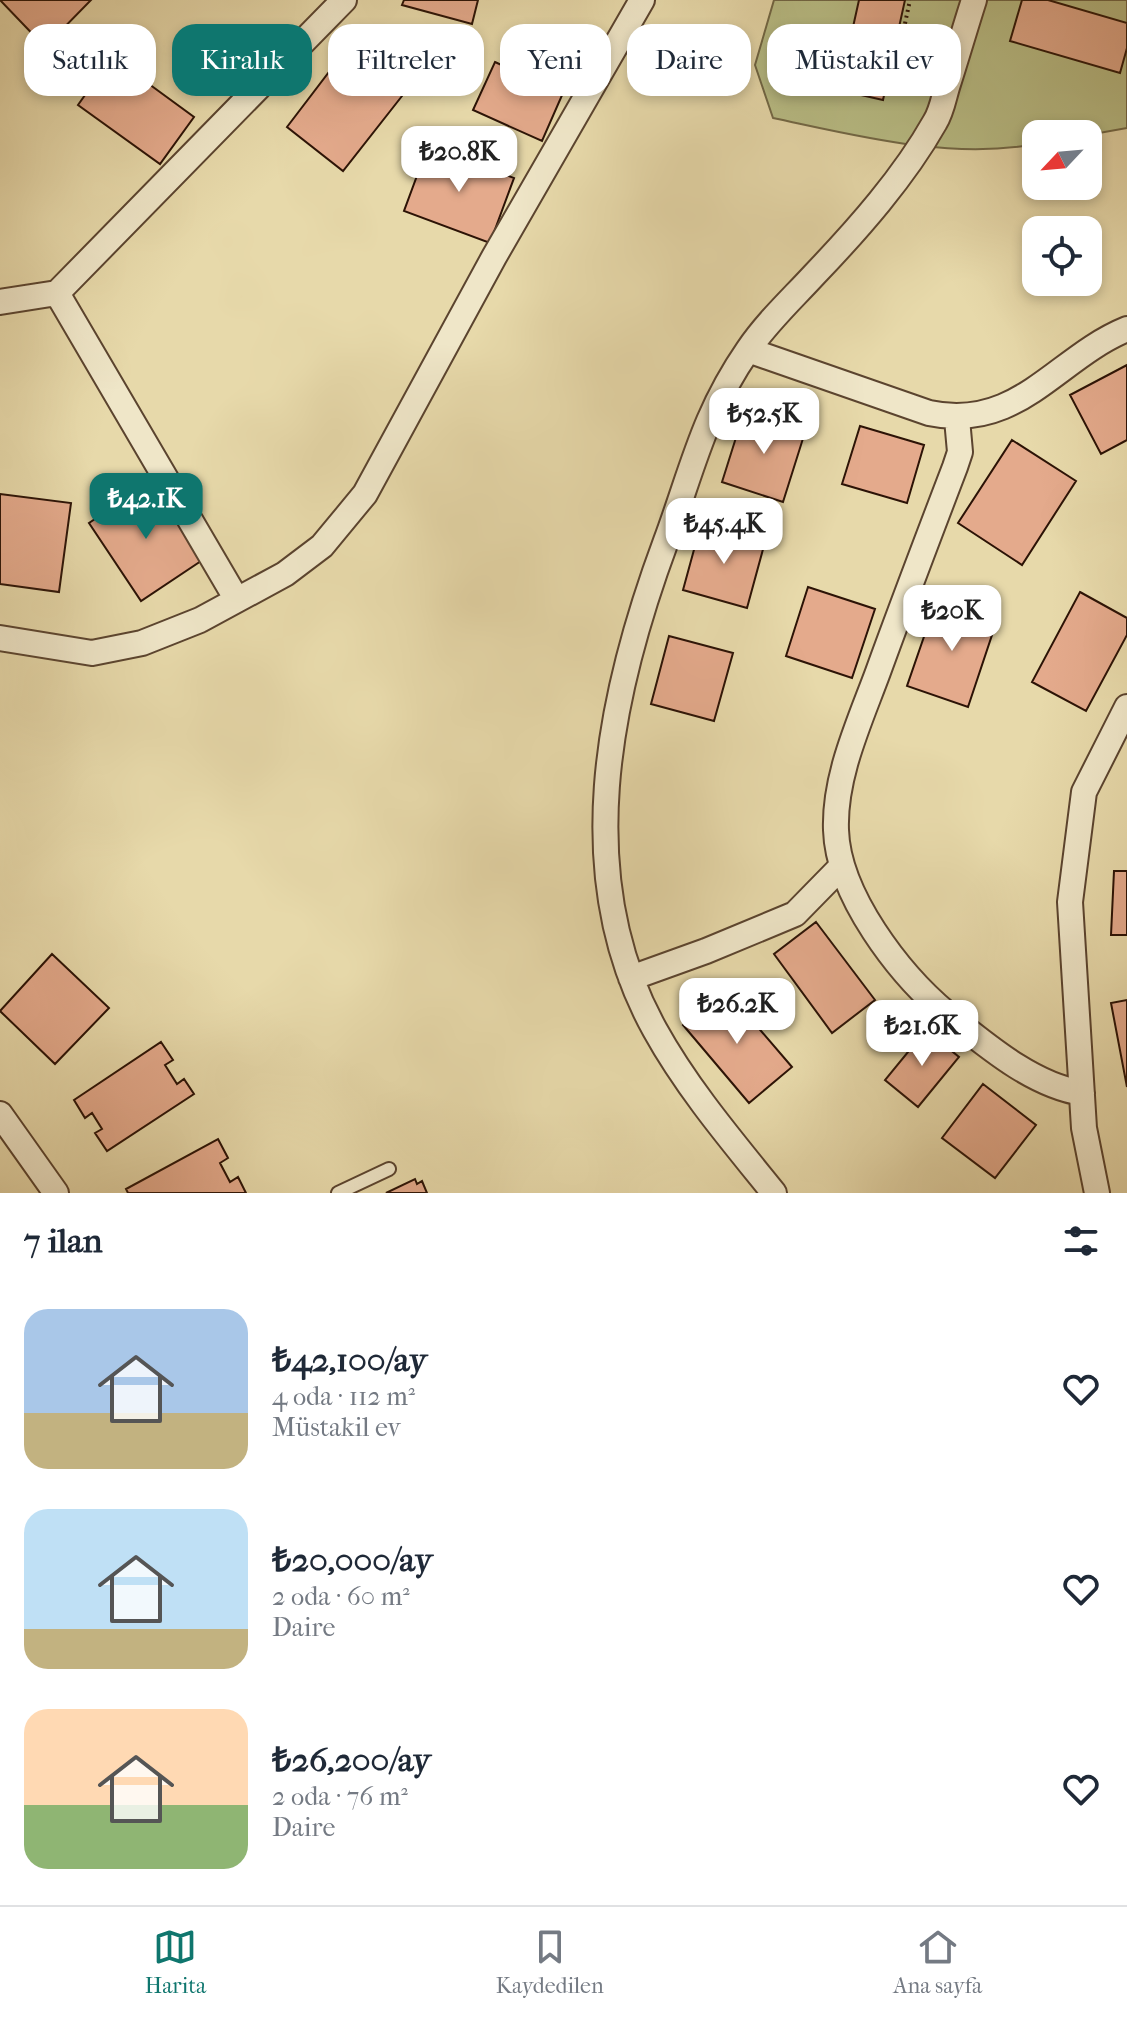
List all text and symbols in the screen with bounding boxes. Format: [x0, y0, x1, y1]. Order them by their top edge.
chip: Satılık [24, 24, 156, 96]
chip: Kiralık [172, 24, 312, 96]
chip: Filtreler [328, 24, 484, 96]
chip: Yeni [500, 24, 611, 96]
chip: Daire [627, 24, 751, 96]
chip: Müstakil ev [767, 24, 961, 96]
north arrow [1022, 120, 1102, 200]
map controls [1022, 120, 1102, 296]
pin: ₺20.8K [394, 126, 524, 194]
text: ₺20.8K [419, 136, 499, 167]
button: locate [1022, 216, 1102, 296]
pin: ₺52.5K [699, 388, 829, 456]
text: ₺52.5K [727, 398, 801, 429]
pin: ₺42.1K [81, 473, 211, 541]
text: ₺42.1K [108, 483, 184, 514]
pin: ₺45.4K [659, 498, 789, 566]
text: ₺45.4K [684, 508, 764, 539]
pin: ₺20K [905, 585, 999, 653]
text: ₺20K [921, 595, 983, 626]
pin: ₺26.2K [672, 978, 802, 1046]
text: ₺26.2K [697, 988, 777, 1019]
pin: ₺21.6K [857, 1000, 987, 1068]
text: ₺21.6K [884, 1010, 960, 1041]
icon: filters [1059, 1219, 1103, 1263]
text: 7 ilan [24, 1221, 103, 1261]
text: ₺42,100/ay [272, 1340, 427, 1380]
icon: home [88, 1341, 184, 1437]
icon: heart [1059, 1367, 1103, 1411]
text: 4 oda · 112 m² [272, 1381, 415, 1412]
text: Müstakil ev [272, 1412, 401, 1443]
text: ₺20,000/ay [272, 1540, 433, 1580]
icon: home [88, 1541, 184, 1637]
icon: heart [1059, 1567, 1103, 1611]
text: 2 oda · 60 m² [272, 1581, 410, 1612]
text: Daire [272, 1612, 335, 1643]
text: ₺26,200/ay [272, 1740, 431, 1780]
icon: home [88, 1741, 184, 1837]
icon: heart [1059, 1767, 1103, 1811]
text: 2 oda · 76 m² [272, 1781, 408, 1812]
text: Daire [272, 1812, 335, 1843]
tab: Harita [145, 1925, 206, 1999]
tab: Kaydedilen [496, 1925, 604, 1999]
tab: Ana sayfa [893, 1925, 982, 1999]

